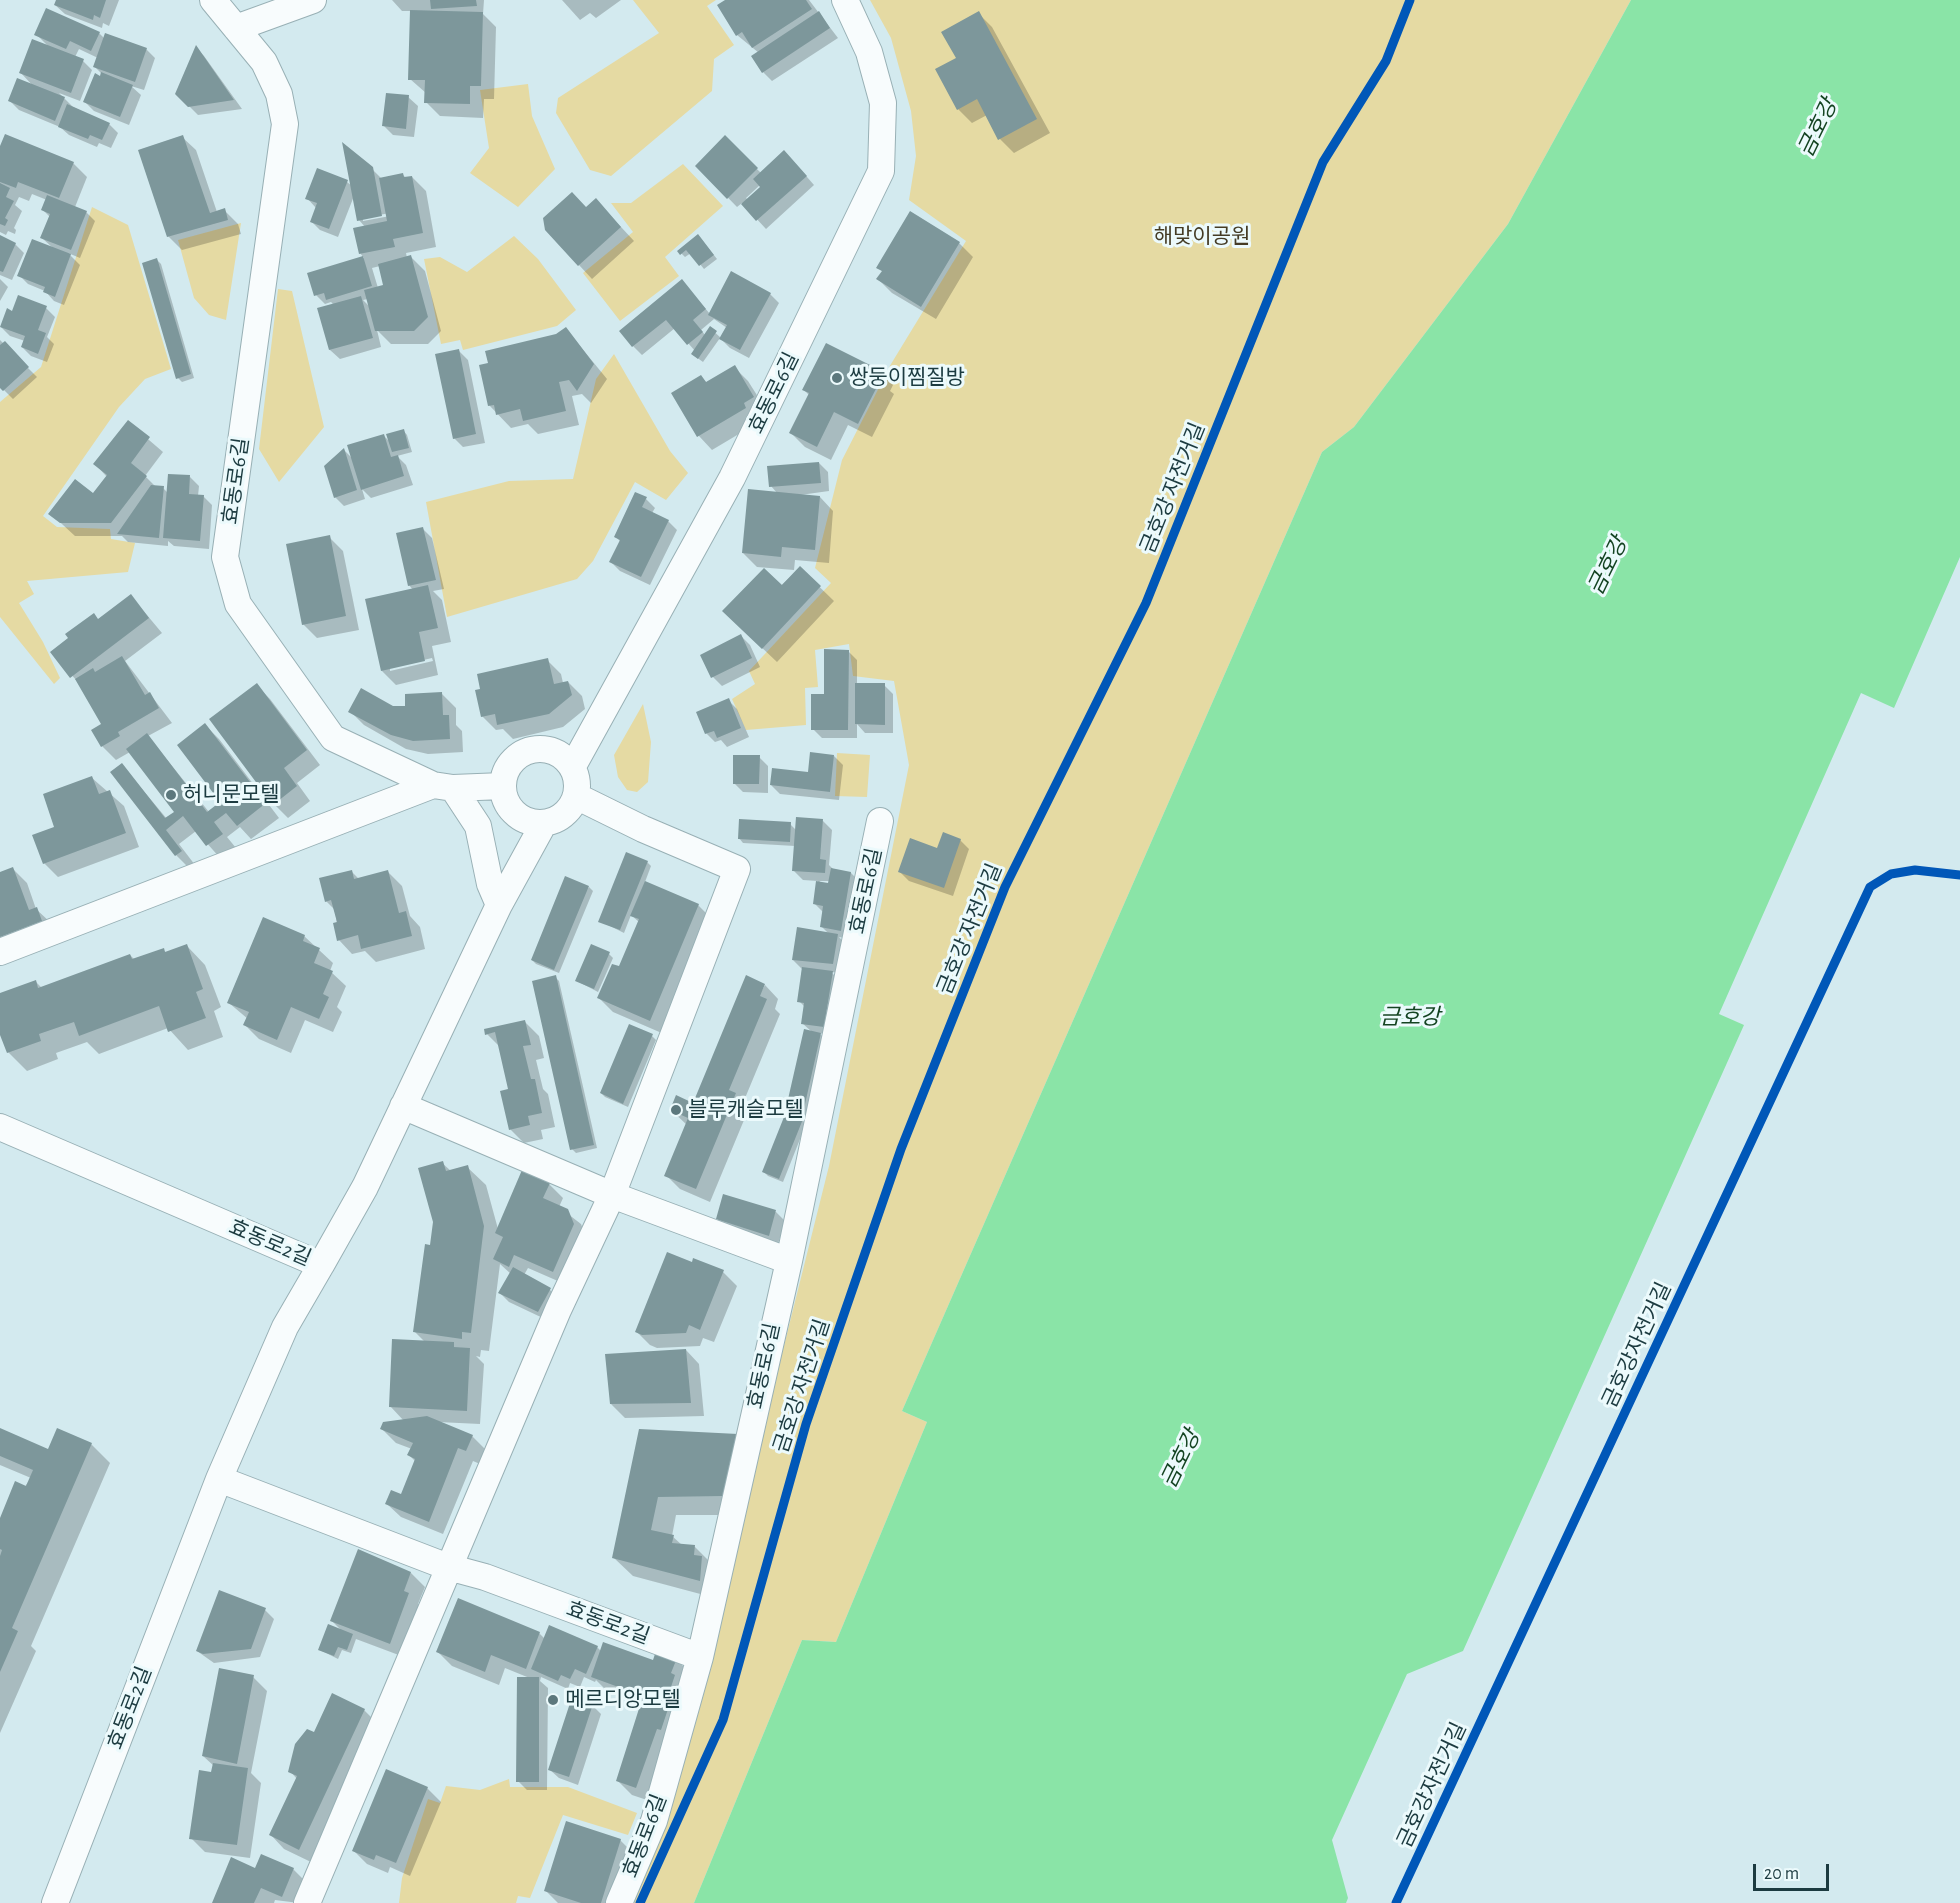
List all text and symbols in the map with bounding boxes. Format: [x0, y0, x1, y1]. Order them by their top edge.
water label: 금호강 [1793, 95, 1843, 161]
park label: 해맞이공원 [1154, 224, 1250, 250]
street label: 효동로6길 [744, 348, 804, 438]
place label: 쌍둥이찜질방 [849, 365, 965, 391]
marker: 쌍둥이찜질방 [830, 371, 844, 385]
street label: 금호강 자전거길 [1135, 419, 1211, 557]
street label: 효동로6길 [217, 436, 255, 526]
water label: 금호강 [1583, 533, 1633, 599]
place label: 허니문모텔 [183, 782, 280, 808]
marker: 허니문모텔 [164, 788, 178, 802]
street label: 효동로6길 [845, 846, 887, 936]
street label: 금호강 자전거길 [932, 860, 1008, 998]
water label: 금호강 [1380, 1004, 1440, 1030]
place label: 블루캐슬모텔 [688, 1097, 804, 1123]
marker: 블루캐슬모텔 [669, 1103, 683, 1117]
street label: 효동로2길 [225, 1214, 315, 1272]
street label: 금호강자전거길 [1597, 1278, 1677, 1412]
street label: 금호강 자전거길 [769, 1316, 835, 1456]
street label: 효동로6길 [743, 1321, 785, 1411]
water label: 금호강 [1156, 1426, 1206, 1492]
street label: 효동로2길 [563, 1596, 653, 1650]
street label: 효동로2길 [103, 1663, 157, 1753]
place label: 메르디앙모텔 [565, 1687, 681, 1713]
marker: 메르디앙모텔 [546, 1693, 560, 1707]
street label: 금호강자전거길 [1392, 1718, 1472, 1852]
street label: 효동로6길 [618, 1791, 672, 1881]
scale bar [1756, 1852, 1832, 1890]
text: 20 m [1764, 1865, 1799, 1883]

